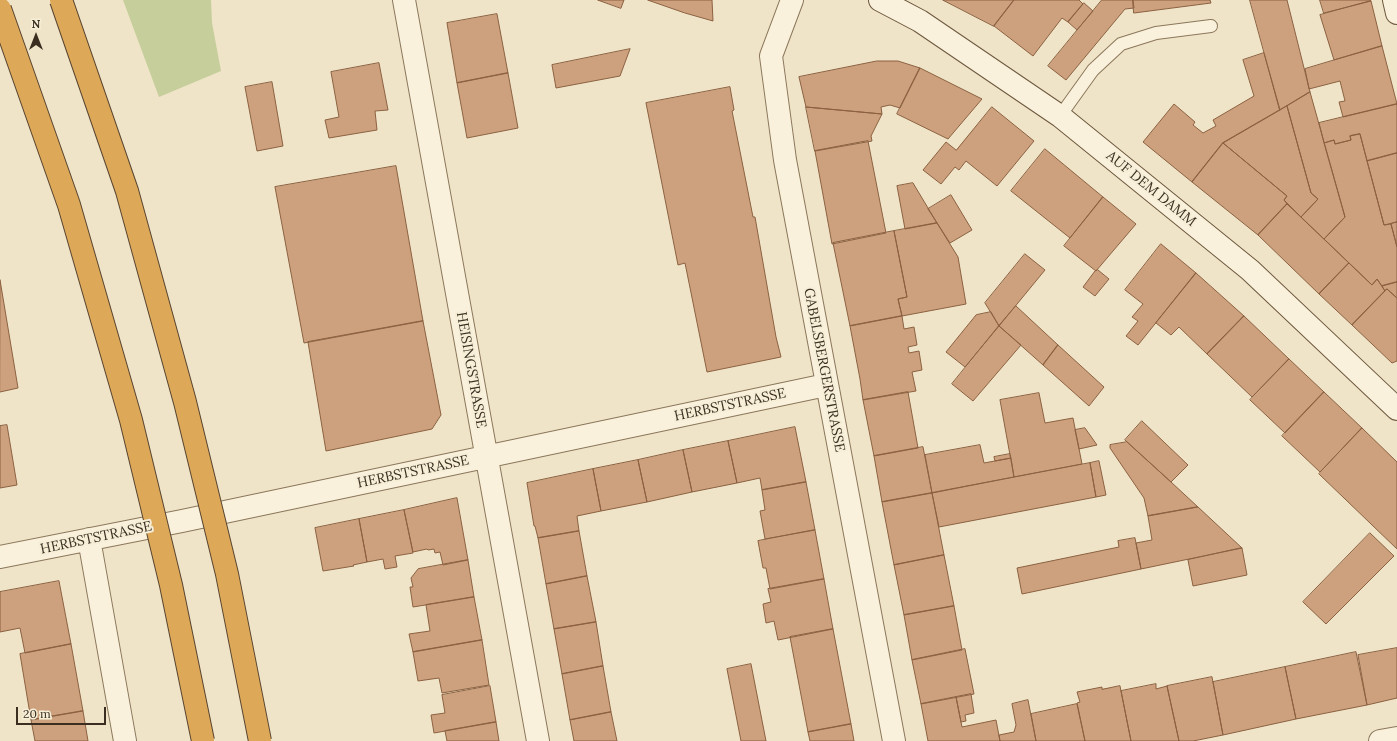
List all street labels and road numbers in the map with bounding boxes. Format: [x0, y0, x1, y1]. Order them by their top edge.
street label: AUF DEM DAMM [1103, 148, 1199, 230]
street label: GABELSBERGERSTRASSE [800, 287, 848, 453]
street label: HEISINGSTRASSE [452, 310, 490, 430]
street label: HERBSTSTRASSE [673, 385, 787, 425]
street label: HERBSTSTRASSE [356, 452, 470, 492]
street label: HERBSTSTRASSE [39, 518, 153, 558]

